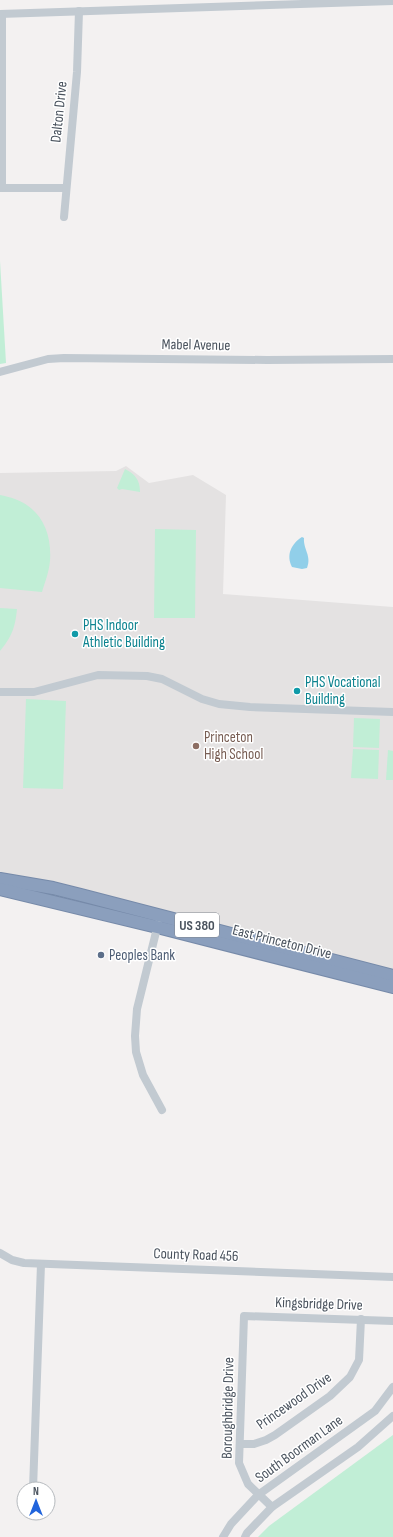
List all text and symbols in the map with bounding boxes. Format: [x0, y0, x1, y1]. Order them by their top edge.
street label: Dalton Drive [46, 80, 72, 144]
street label: Mabel Avenue [161, 335, 231, 355]
place label: PHS Indoor Athletic Building [82, 616, 165, 652]
marker: PHS Indoor Athletic Building [70, 629, 80, 639]
place label: PHS Vocational Building [305, 673, 380, 709]
marker: PHS Vocational Building [292, 686, 302, 696]
place label: Princeton High School [204, 728, 263, 764]
marker: Princeton High School [191, 741, 201, 751]
road number: US 380 [175, 913, 219, 937]
street label: East Princeton Drive [230, 921, 334, 963]
place label: Peoples Bank [109, 946, 175, 965]
marker: Peoples Bank [96, 950, 106, 960]
street label: County Road 456 [153, 1244, 239, 1266]
street label: Kingsbridge Drive [275, 1293, 363, 1315]
street label: Boroughbridge Drive [218, 1357, 238, 1459]
street label: Princewood Drive [253, 1368, 335, 1434]
street label: South Boorman Lane [251, 1411, 347, 1487]
north arrow [16, 1481, 56, 1521]
text: N [33, 1485, 39, 1498]

